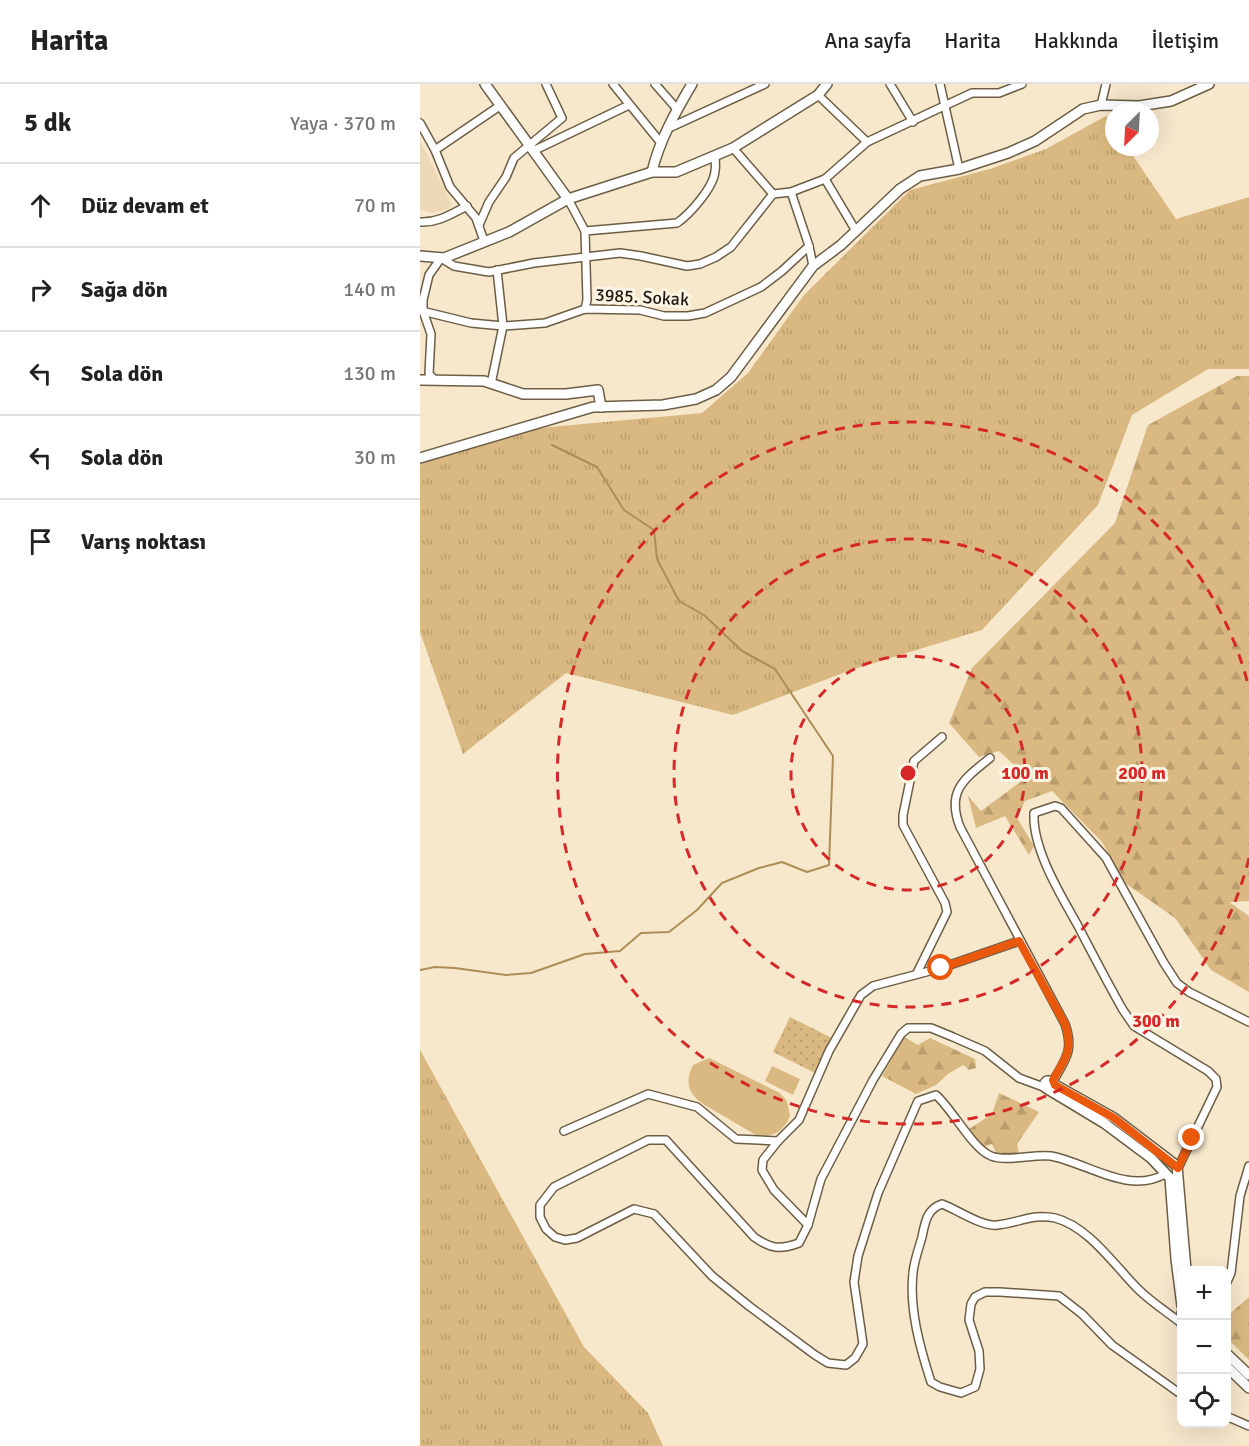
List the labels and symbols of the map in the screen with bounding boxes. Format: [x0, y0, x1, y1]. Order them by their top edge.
north arrow [1105, 102, 1159, 156]
street label: 3985. Sokak [594, 284, 690, 310]
text: 100 m [1001, 762, 1049, 784]
text: 200 m [1118, 762, 1166, 784]
centre of rings [898, 763, 918, 783]
route start [927, 954, 953, 980]
text: 300 m [1132, 1010, 1180, 1032]
route end [1178, 1124, 1204, 1150]

